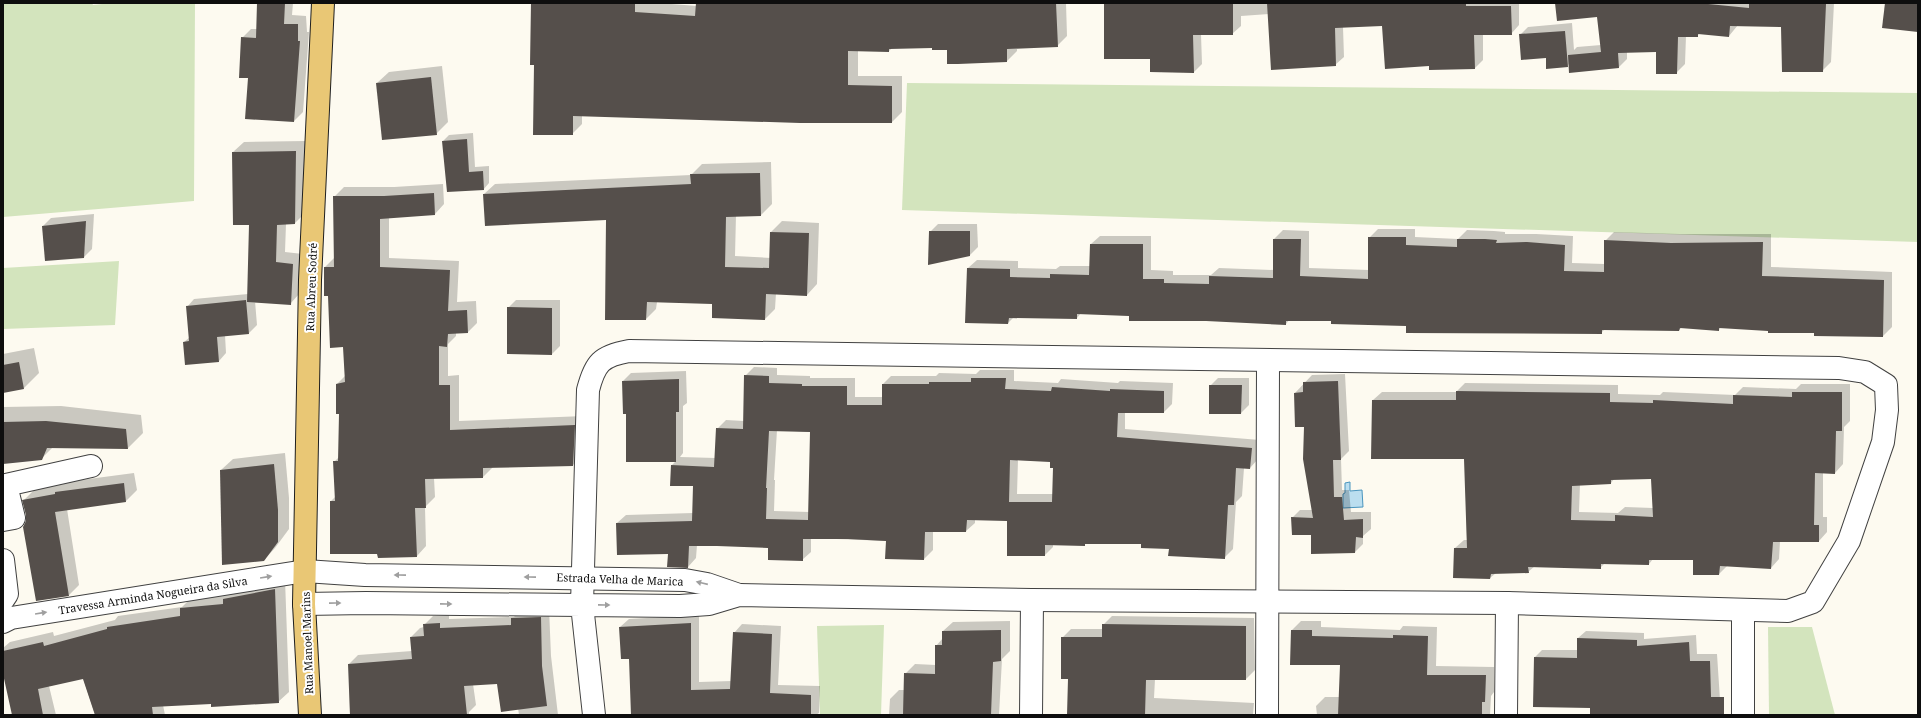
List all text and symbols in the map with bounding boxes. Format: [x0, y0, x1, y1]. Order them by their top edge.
street label: Rua Abreu Sodré [302, 242, 320, 332]
street label: Estrada Velha de Marica [556, 569, 684, 589]
one-way arrow [393, 572, 406, 578]
street label: Travessa Arminda Nogueira da Silva [57, 573, 249, 617]
one-way arrow [260, 574, 272, 580]
one-way arrow [523, 574, 536, 580]
one-way arrow [696, 580, 708, 586]
street label: Rua Manoel Marins [298, 591, 316, 695]
one-way arrow [329, 600, 342, 606]
one-way arrow [440, 600, 452, 607]
one-way arrow [598, 602, 610, 609]
one-way arrow [35, 610, 47, 616]

